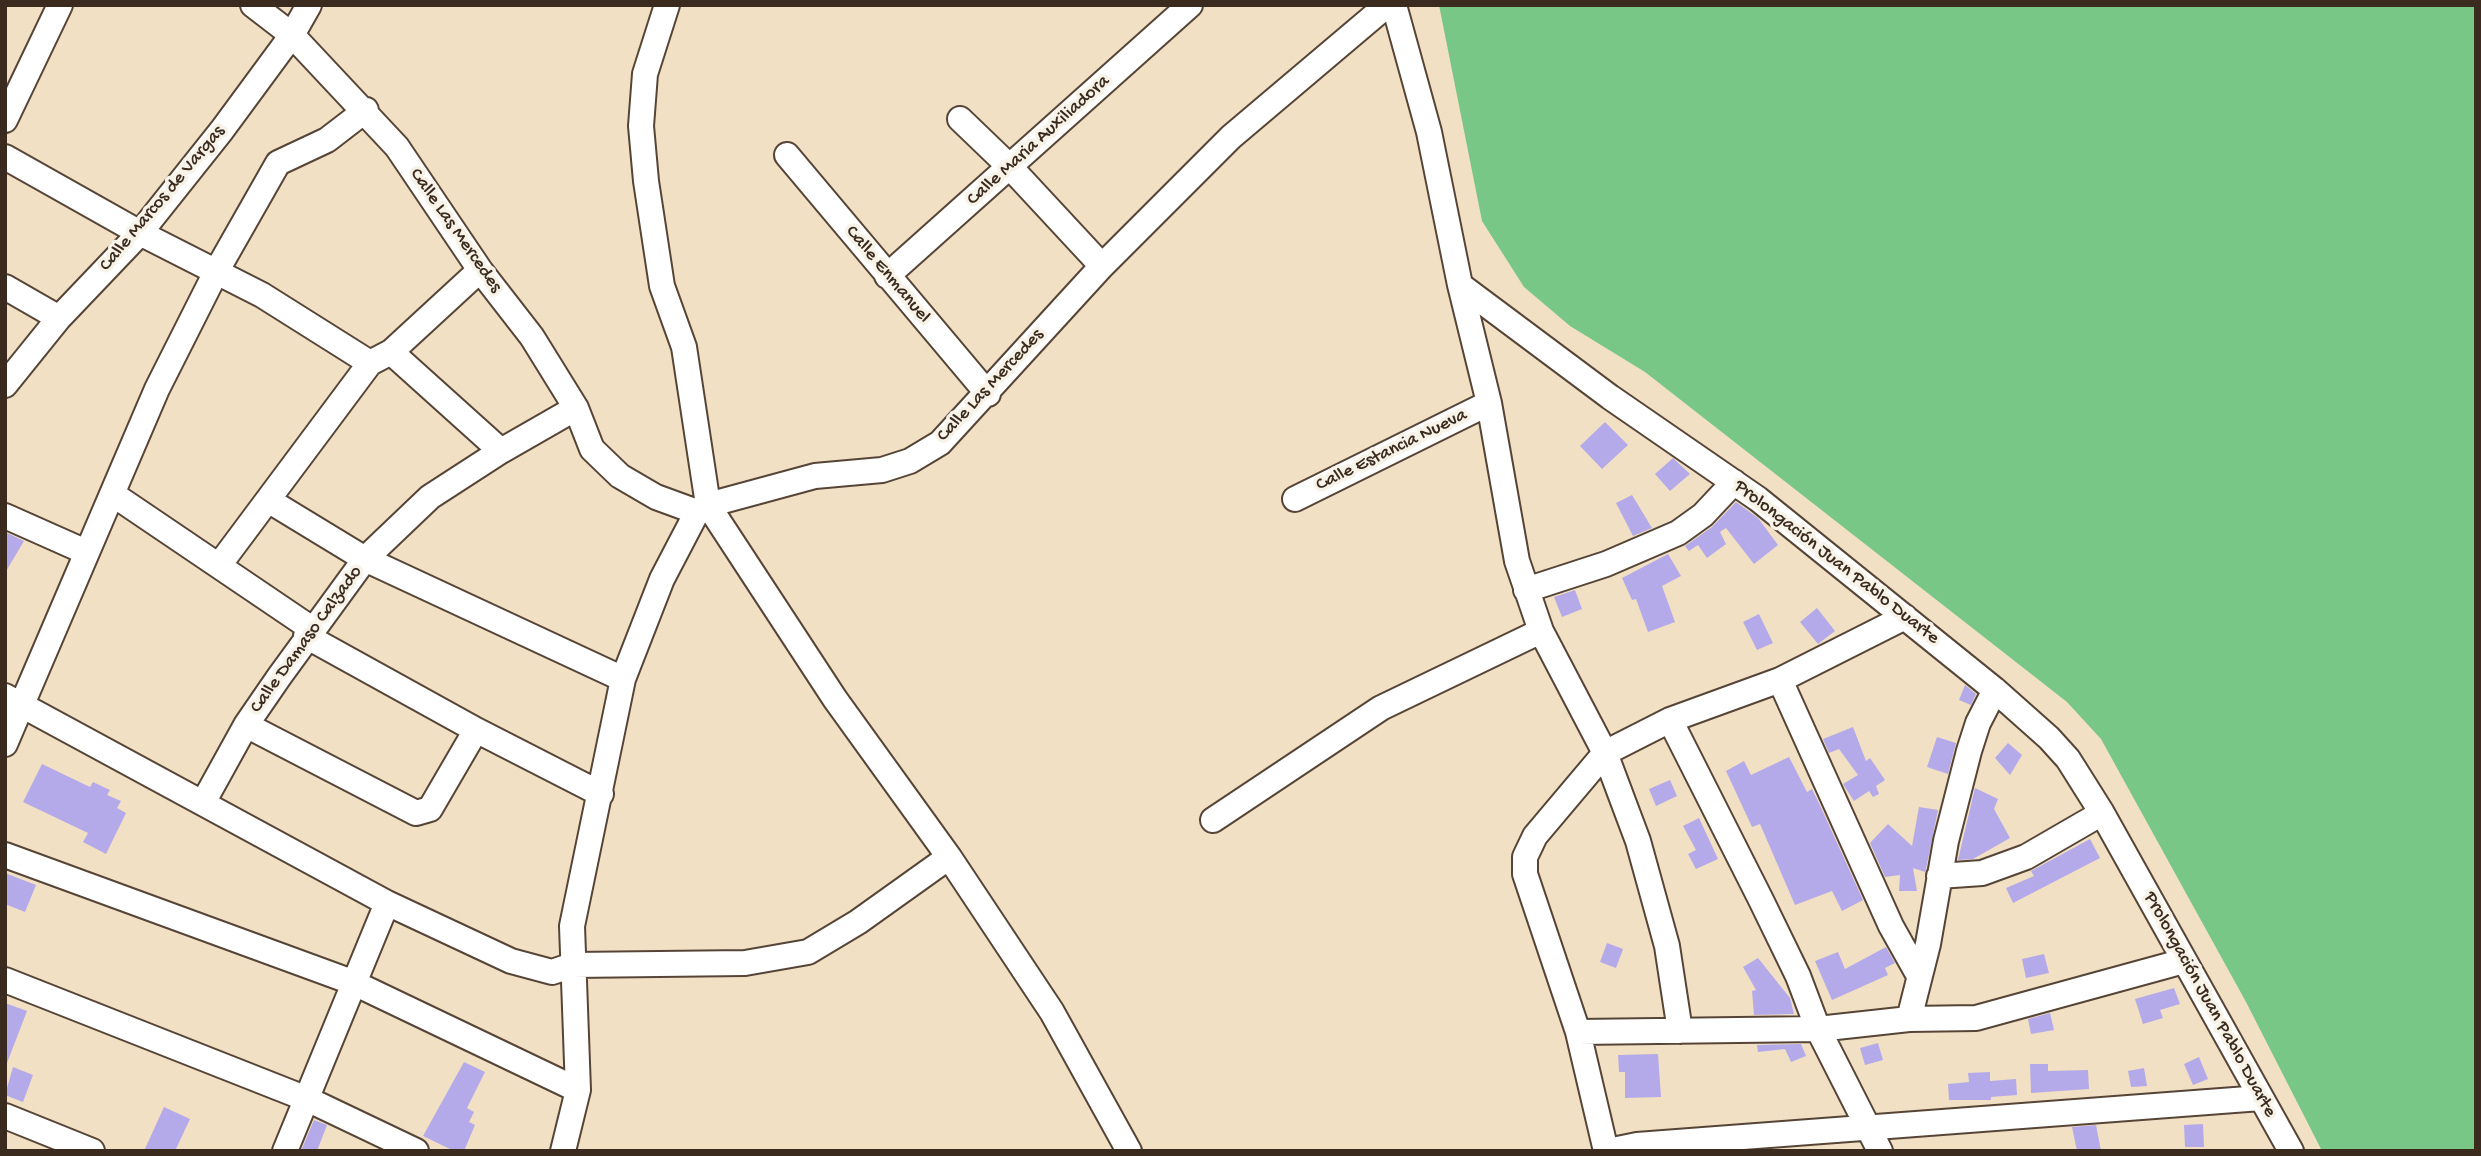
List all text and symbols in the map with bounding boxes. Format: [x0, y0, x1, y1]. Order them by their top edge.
street label: Calle Maria Auxiliadora [963, 71, 1115, 211]
street label: Calle Marcos de Vargas [95, 121, 231, 277]
street label: Calle Las Mercedes [404, 164, 506, 298]
street label: Calle Enmanuel [840, 222, 934, 328]
street label: Calle Las Mercedes [933, 325, 1049, 447]
street label: Calle Estancia Nueva [1313, 405, 1471, 497]
street label: Prolongación Juan Pablo Duarte [1729, 476, 1943, 650]
street label: Calle Damaso Calzado [246, 562, 368, 718]
street label: Prolongación Juan Pablo Duarte [2137, 888, 2281, 1122]

